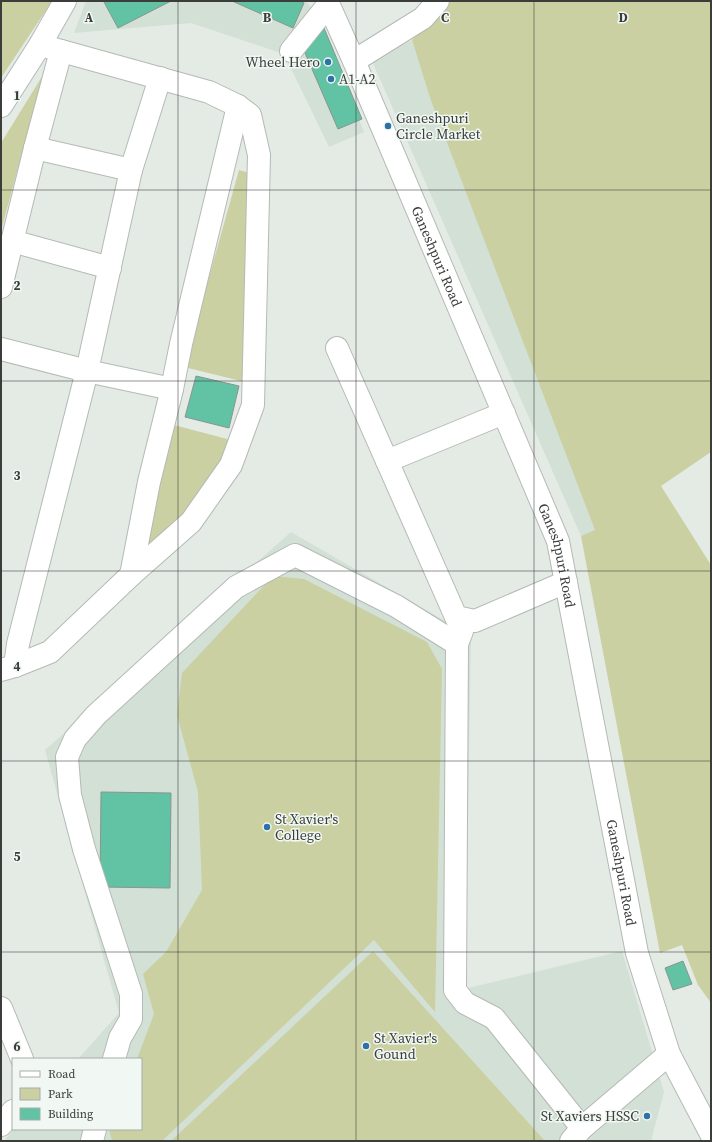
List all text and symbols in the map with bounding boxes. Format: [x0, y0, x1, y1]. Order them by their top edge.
text: A [85, 9, 94, 26]
text: B [263, 9, 272, 26]
text: C [441, 9, 449, 26]
text: D [618, 9, 628, 26]
place label: Wheel Hero [245, 52, 320, 72]
marker: Wheel Hero [323, 57, 333, 67]
place label: A1-A2 [339, 69, 376, 89]
marker: A1-A2 [326, 74, 336, 84]
text: 1 [13, 87, 21, 104]
place label: Ganeshpuri Circle Market [396, 108, 481, 144]
marker: Ganeshpuri Circle Market [383, 121, 393, 131]
street label: Ganeshpuri Road [407, 203, 467, 310]
text: 2 [13, 277, 21, 294]
text: 3 [13, 467, 21, 484]
street label: Ganeshpuri Road [533, 500, 581, 609]
text: 4 [13, 658, 21, 675]
place label: St Xavier's College [275, 809, 338, 845]
street label: Ganeshpuri Road [602, 818, 642, 927]
marker: St Xavier's College [262, 822, 272, 832]
text: 5 [13, 848, 21, 865]
place label: St Xavier's Gound [374, 1028, 437, 1064]
text: 6 [13, 1038, 21, 1055]
marker: St Xavier's Gound [361, 1041, 371, 1051]
legend [12, 1058, 142, 1130]
text: Road [48, 1066, 75, 1082]
text: Park [48, 1086, 73, 1102]
text: Building [48, 1106, 93, 1122]
place label: St Xaviers HSSC [541, 1106, 639, 1126]
marker: St Xaviers HSSC [642, 1111, 652, 1121]

